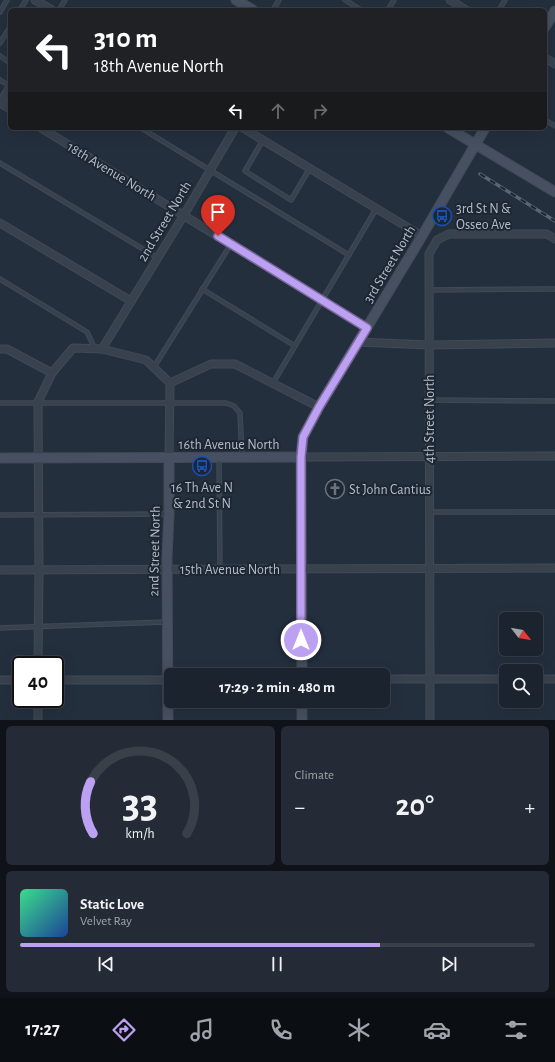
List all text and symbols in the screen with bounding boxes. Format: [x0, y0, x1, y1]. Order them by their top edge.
icon: left [28, 24, 80, 76]
text: 310 m [94, 25, 158, 53]
text: 18th Avenue North [94, 58, 224, 76]
icon: left [225, 100, 247, 122]
icon: ahead [267, 100, 289, 122]
icon: right [309, 100, 331, 122]
street label: 18th Avenue North [65, 140, 158, 204]
street label: 2nd Street North [135, 179, 194, 264]
pin [201, 195, 235, 236]
icon: arrive [207, 201, 229, 223]
place label: 3rd St N & Osseo Ave [456, 202, 511, 232]
bus stop icon: 3rd St N & Osseo Ave [431, 205, 453, 227]
street label: 3rd Street North [361, 223, 418, 306]
street label: 4th Street North [423, 375, 437, 463]
street label: 16th Avenue North [179, 438, 279, 452]
bus stop icon: 16 Th Ave N & 2nd St N [191, 455, 213, 477]
church icon: St John Cantius [324, 478, 346, 500]
place label: 16 Th Ave N & 2nd St N [171, 481, 233, 511]
place label: St John Cantius [349, 483, 431, 497]
street label: 2nd Street North [147, 506, 163, 596]
street label: 15th Avenue North [180, 563, 280, 577]
north arrow [499, 612, 543, 656]
map controls [499, 612, 543, 708]
position arrow [280, 619, 322, 661]
speed limit sign: 40 [12, 656, 64, 708]
button: search [499, 664, 543, 708]
text: 17:29 · 2 min · 480 m [219, 680, 335, 695]
text: Climate [295, 769, 334, 782]
text: 33 [122, 783, 158, 824]
text: 20° [395, 791, 434, 821]
text: − [295, 796, 305, 818]
text: + [524, 796, 535, 818]
text: km/h [126, 826, 155, 840]
text: Static Love [80, 897, 144, 912]
text: Velvet Ray [80, 915, 132, 928]
icon: previous [95, 953, 117, 975]
icon: pause [266, 953, 288, 975]
icon: next [438, 953, 460, 975]
icon: directions [110, 1016, 138, 1044]
icon: music [188, 1016, 216, 1044]
icon: phone [267, 1016, 295, 1044]
icon: climate [345, 1016, 373, 1044]
icon: car [423, 1016, 451, 1044]
icon: filters [502, 1016, 530, 1044]
text: 17:27 [25, 1021, 60, 1039]

